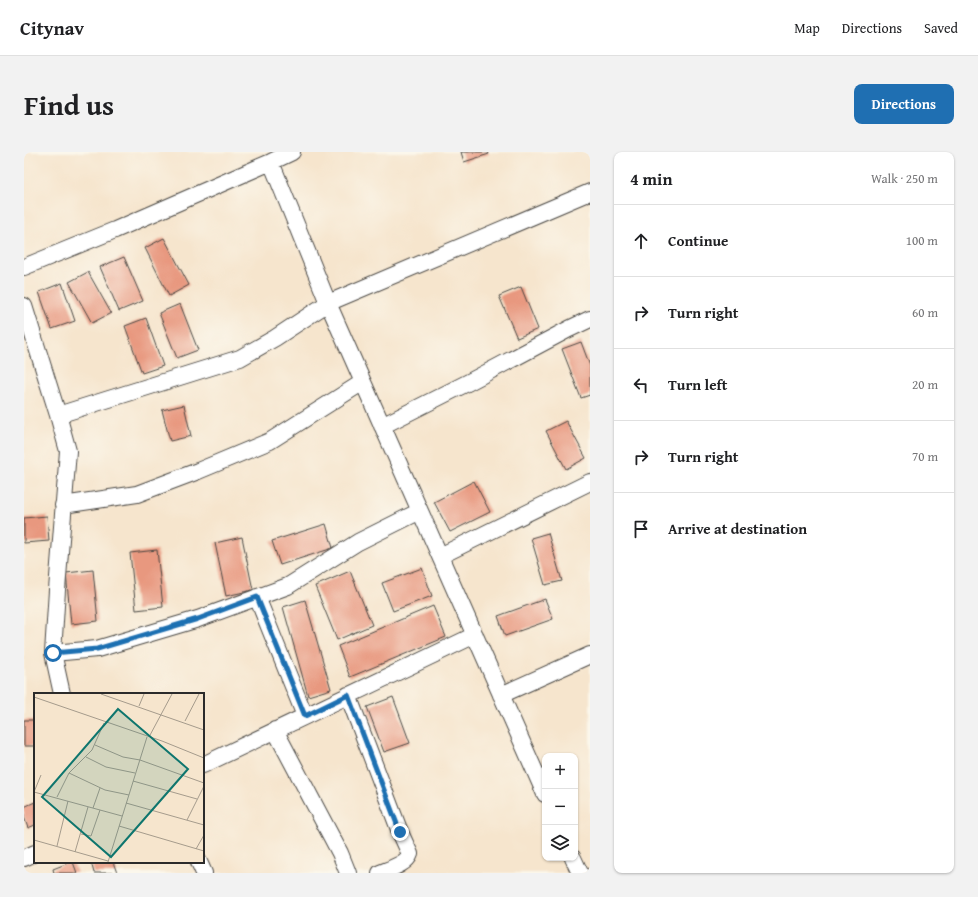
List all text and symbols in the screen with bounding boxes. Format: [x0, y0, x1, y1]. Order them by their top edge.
text: Citynav [20, 14, 84, 42]
text: Map [794, 18, 820, 38]
text: Directions [842, 18, 902, 38]
text: Saved [924, 18, 958, 38]
text: Find us [24, 84, 114, 125]
button: Directions [854, 84, 954, 124]
text: 4 min [630, 166, 672, 191]
text: Walk · 250 m [871, 169, 938, 188]
icon: ahead [630, 230, 652, 252]
text: Continue [668, 230, 729, 251]
text: 100 m [906, 231, 938, 250]
icon: right [630, 302, 652, 324]
text: Turn right [668, 302, 739, 323]
text: 60 m [912, 303, 938, 322]
icon: left [630, 374, 652, 396]
text: Turn left [668, 374, 727, 395]
text: 20 m [912, 375, 938, 394]
icon: right [630, 446, 652, 468]
text: Turn right [668, 446, 739, 467]
text: 70 m [912, 447, 938, 466]
icon: arrive [630, 518, 652, 540]
text: Arrive at destination [668, 518, 807, 539]
route start [44, 644, 62, 662]
inset map [34, 693, 204, 863]
map controls [542, 753, 578, 861]
button: + [542, 753, 578, 789]
button: − [542, 789, 578, 825]
route end [391, 823, 409, 841]
button: layers [542, 825, 578, 861]

